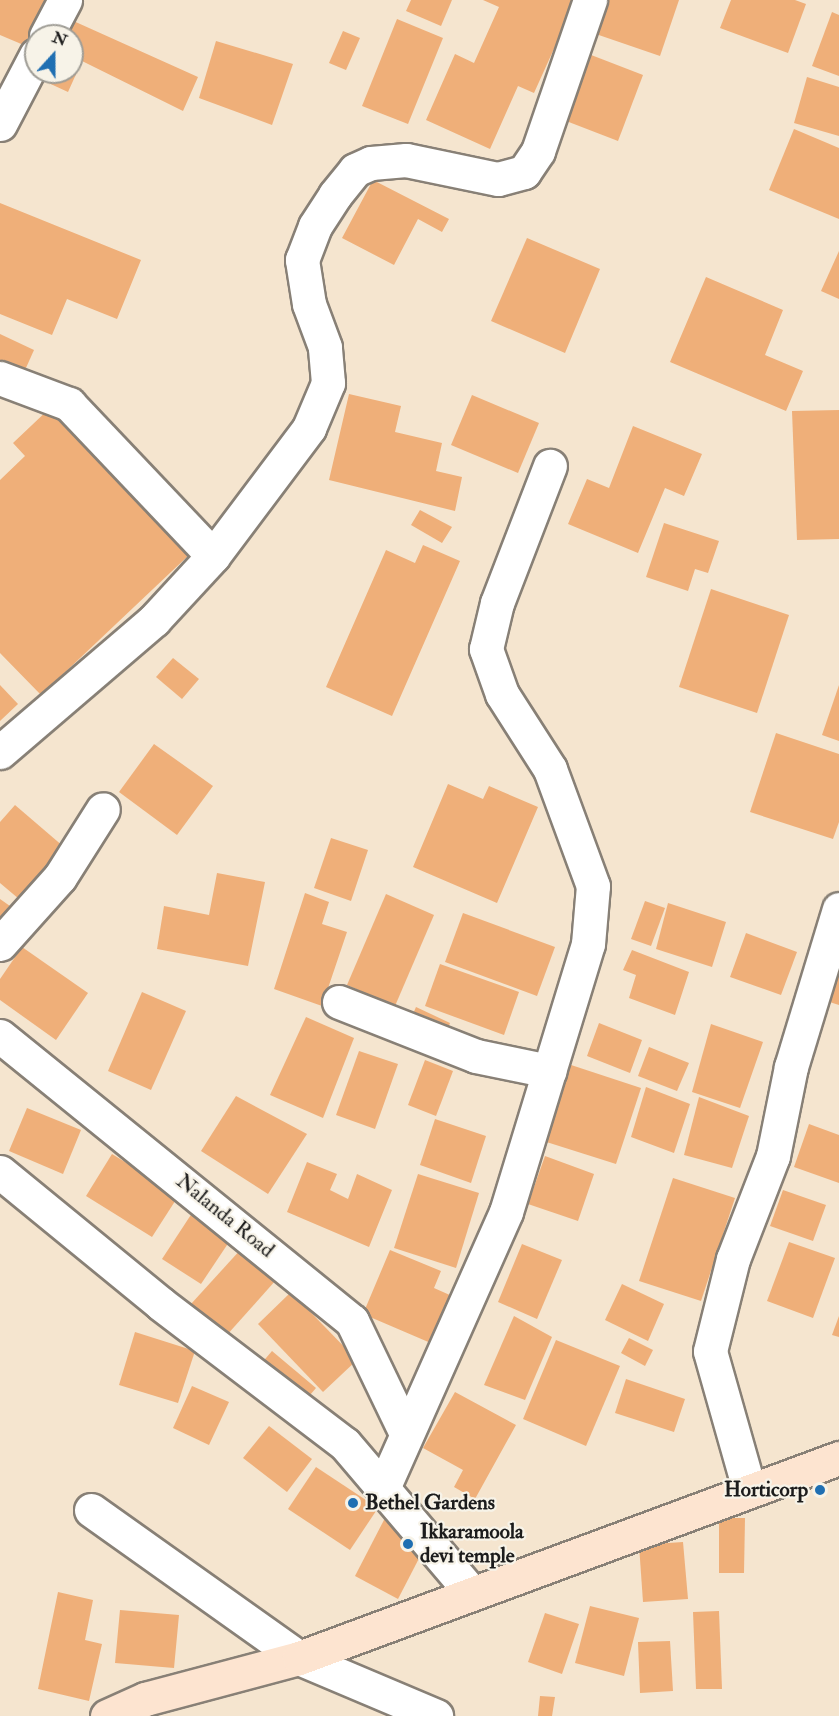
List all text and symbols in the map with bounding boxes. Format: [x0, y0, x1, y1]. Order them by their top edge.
north arrow [24, 24, 84, 84]
text: N [49, 27, 70, 51]
street label: Nalanda Road [171, 1169, 279, 1263]
place label: Horticorp [724, 1477, 808, 1503]
marker: Horticorp [813, 1483, 827, 1497]
place label: Bethel Gardens [365, 1490, 495, 1516]
marker: Bethel Gardens [346, 1496, 360, 1510]
place label: Ikkaramoola devi temple [420, 1519, 524, 1569]
marker: Ikkaramoola devi temple [401, 1537, 415, 1551]

